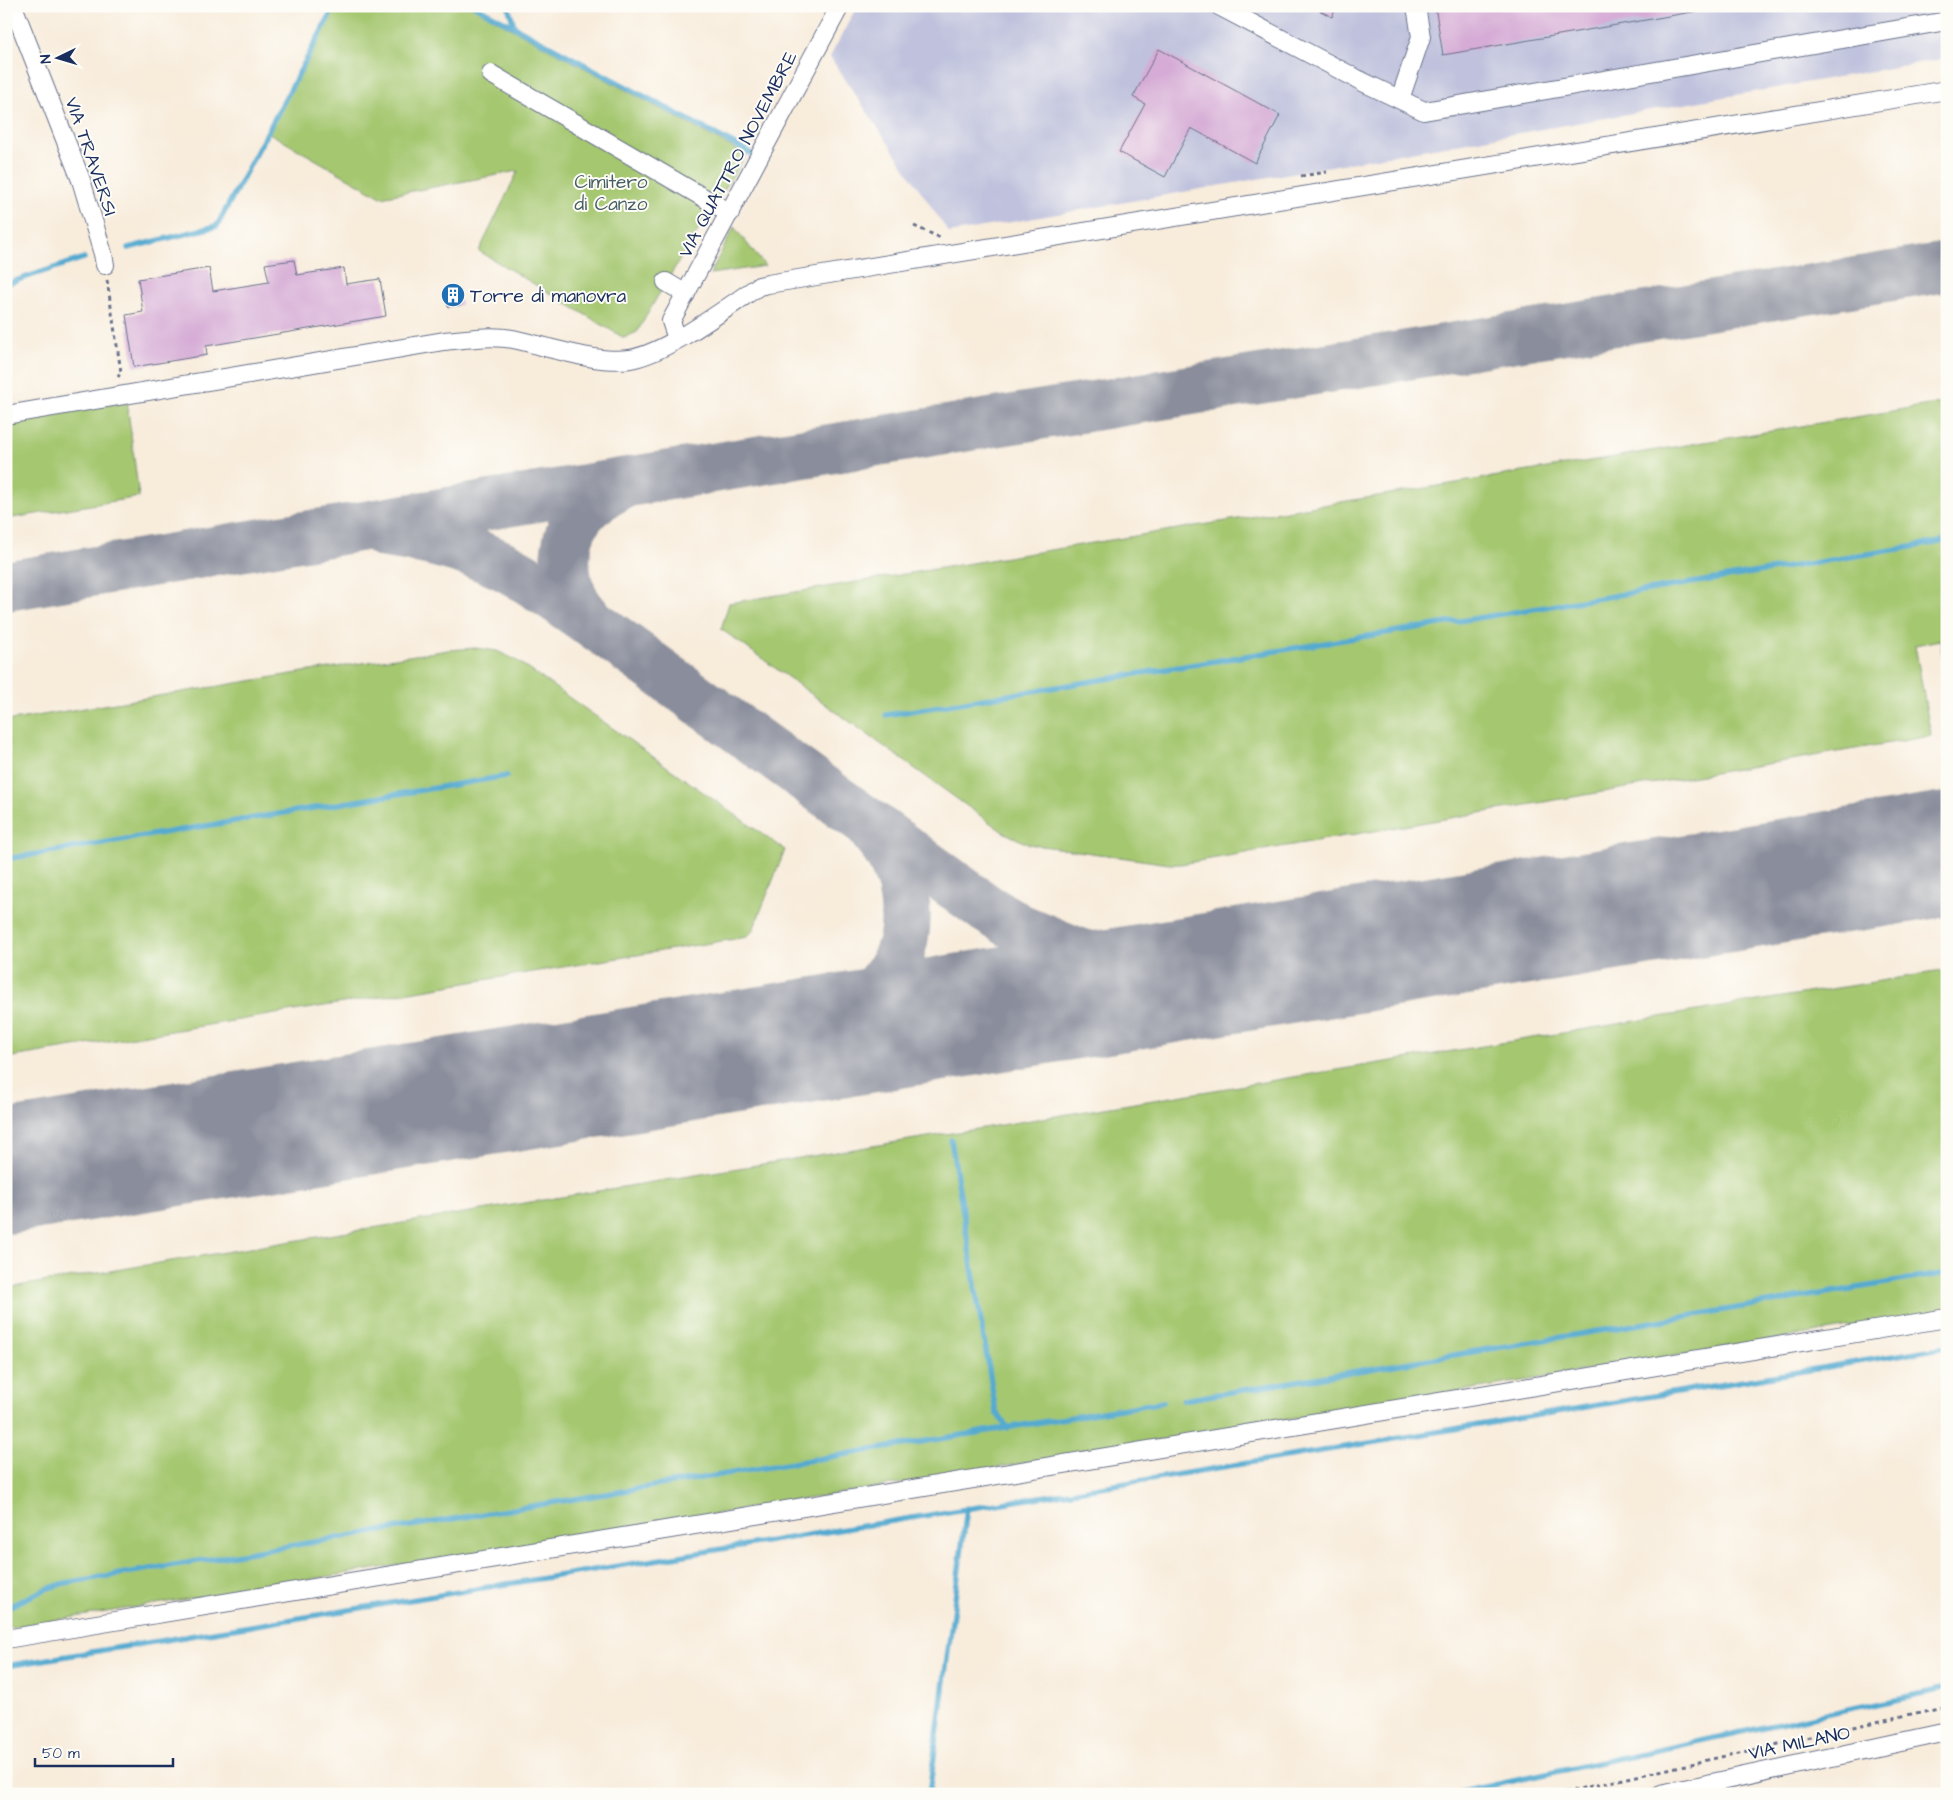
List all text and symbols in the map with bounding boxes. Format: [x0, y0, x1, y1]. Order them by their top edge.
north arrow [32, 32, 82, 82]
street label: VIA QUATTRO NOVEMBRE [672, 47, 804, 263]
text: N [36, 54, 56, 64]
street label: VIA TRAVERSI [58, 94, 124, 219]
park label: Cimitero di Canzo [574, 169, 648, 218]
building icon: Torre di manovra [440, 282, 466, 308]
place label: Torre di manovra [470, 283, 627, 310]
street label: VIA MILANO [1746, 1719, 1853, 1767]
scale bar [35, 1735, 172, 1767]
text: 50 m [42, 1743, 80, 1764]

